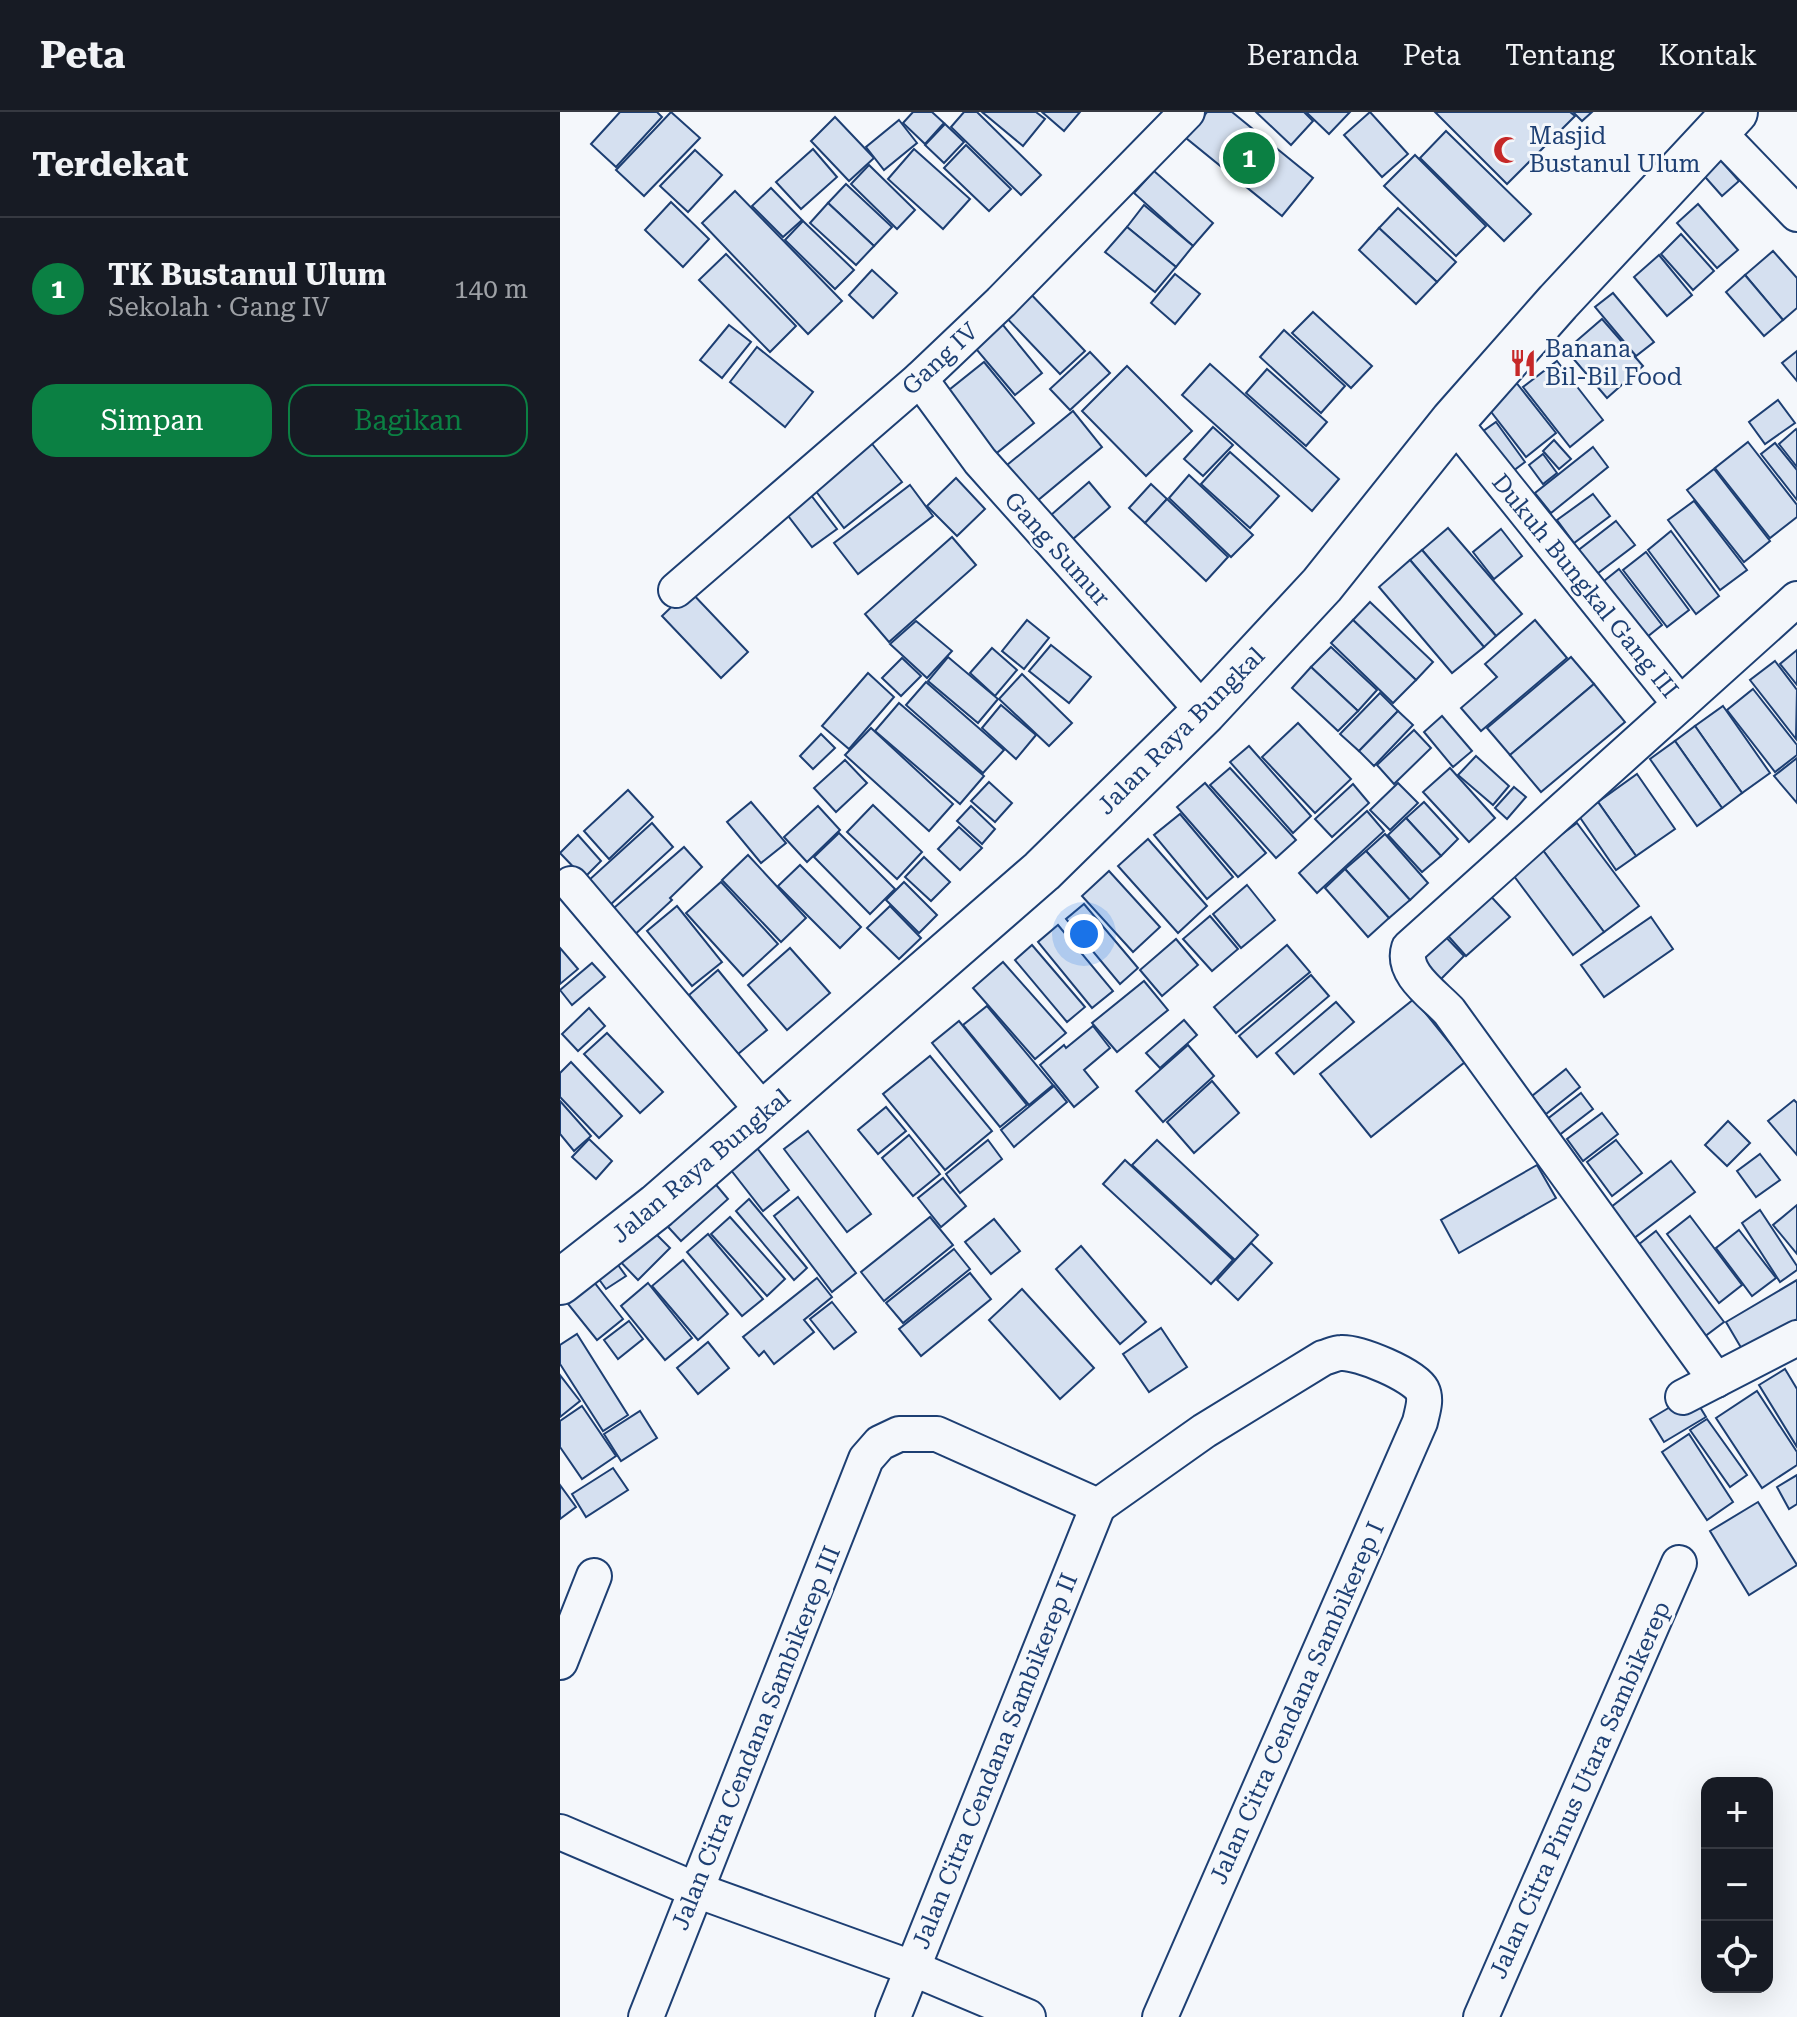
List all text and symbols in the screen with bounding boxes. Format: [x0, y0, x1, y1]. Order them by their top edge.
text: Peta [40, 33, 125, 77]
text: Beranda [1247, 39, 1359, 72]
text: Peta [1403, 39, 1461, 72]
text: Tentang [1505, 39, 1615, 72]
text: Kontak [1659, 39, 1757, 72]
place label: Masjid Bustanul Ulum [1529, 122, 1700, 178]
pin: 1 [1223, 128, 1275, 188]
mosque icon: Masjid Bustanul Ulum [1492, 135, 1522, 165]
text: Terdekat [32, 144, 188, 184]
text: TK Bustanul Ulum [108, 257, 386, 292]
text: 1 [51, 274, 65, 304]
text: 140 m [454, 274, 528, 304]
text: Sekolah · Gang IV [108, 292, 330, 322]
street label: Gang IV [896, 317, 984, 401]
place label: Banana Bil-Bil Food [1545, 335, 1682, 391]
restaurant icon: Banana Bil-Bil Food [1508, 348, 1538, 378]
button: Simpan [32, 384, 272, 457]
button: Bagikan [288, 384, 528, 457]
street label: Dukuh Bungkal Gang III [1486, 468, 1684, 704]
street label: Gang Sumur [999, 486, 1116, 612]
street label: Jalan Raya Bungkal [1092, 642, 1270, 820]
your location [1064, 914, 1104, 954]
street label: Jalan Raya Bungkal [606, 1083, 796, 1249]
street label: Jalan Citra Cendana Sambikerep I [1204, 1518, 1390, 1888]
street label: Jalan Citra Cendana Sambikerep III [666, 1542, 846, 1934]
street label: Jalan Citra Cendana Sambikerep II [907, 1569, 1083, 1953]
street label: Jalan Citra Pinus Utara Sambikerep [1484, 1597, 1676, 1983]
map controls [1701, 1777, 1773, 1993]
button: + [1701, 1777, 1773, 1849]
button: − [1701, 1849, 1773, 1921]
button: locate [1701, 1921, 1773, 1993]

